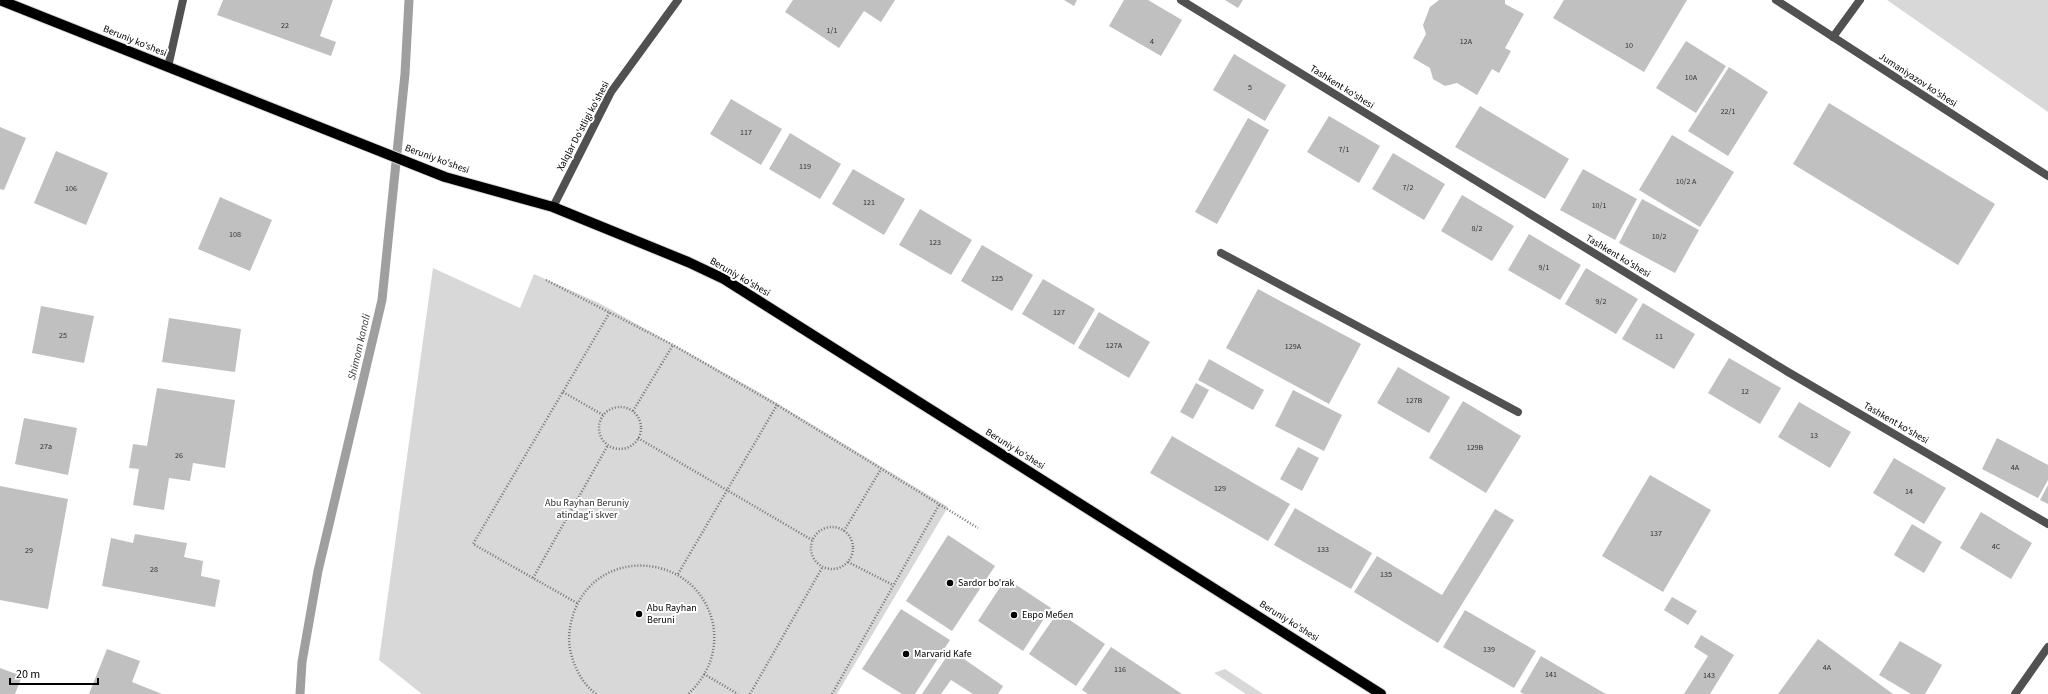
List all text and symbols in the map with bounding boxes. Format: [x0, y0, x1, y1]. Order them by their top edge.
house number: 22 [281, 20, 289, 31]
street label: Beruniy ko'shesi [101, 22, 169, 60]
house number: 1/1 [827, 25, 837, 36]
house number: 4 [1150, 36, 1154, 47]
house number: 12A [1460, 36, 1473, 47]
house number: 10 [1625, 40, 1633, 51]
street label: Jumaniyazov ko'shesi [1876, 49, 1960, 111]
street label: Tashkent ko'shesi [1307, 62, 1377, 112]
house number: 10A [1685, 72, 1698, 83]
street label: Xalqlar Do'stligi ko'shesi [553, 79, 613, 173]
house number: 5 [1248, 82, 1252, 93]
house number: 22/1 [1721, 106, 1735, 117]
house number: 117 [740, 127, 752, 138]
street label: Beruniy ko'shesi [403, 141, 471, 177]
house number: 7/1 [1339, 144, 1349, 155]
house number: 119 [799, 161, 811, 172]
house number: 10/2 A [1676, 176, 1697, 187]
house number: 7/2 [1403, 182, 1413, 193]
house number: 106 [65, 183, 77, 194]
house number: 121 [863, 197, 875, 208]
house number: 10/1 [1592, 200, 1606, 211]
house number: 8/2 [1472, 223, 1482, 234]
house number: 108 [229, 229, 241, 240]
street label: Tashkent ko'shesi [1583, 231, 1653, 281]
house number: 10/2 [1652, 231, 1666, 242]
house number: 123 [929, 237, 941, 248]
street label: Beruniy ko'shesi [707, 254, 773, 300]
house number: 9/1 [1539, 262, 1549, 273]
house number: 125 [991, 273, 1003, 284]
house number: 9/2 [1596, 296, 1606, 307]
house number: 127 [1053, 307, 1065, 318]
water label: Shimom kanali [344, 312, 374, 381]
house number: 25 [59, 330, 67, 341]
house number: 11 [1655, 331, 1663, 342]
house number: 127A [1106, 340, 1123, 351]
house number: 129A [1285, 341, 1302, 352]
house number: 12 [1741, 386, 1749, 397]
house number: 127B [1406, 395, 1423, 406]
street label: Tashkent ko'shesi [1861, 399, 1931, 447]
street label: Beruniy ko'shesi [983, 425, 1047, 473]
house number: 13 [1810, 430, 1818, 441]
house number: 27a [40, 441, 52, 452]
house number: 129B [1467, 442, 1484, 453]
house number: 26 [175, 450, 183, 461]
house number: 4A [2011, 462, 2020, 473]
house number: 129 [1214, 483, 1226, 494]
house number: 14 [1905, 486, 1913, 497]
park label: Abu Rayhan Beruniy atindag'i skver [545, 496, 629, 522]
house number: 137 [1650, 528, 1662, 539]
house number: 4C [1992, 541, 2001, 552]
house number: 133 [1317, 544, 1329, 555]
house number: 29 [25, 545, 33, 556]
house number: 28 [150, 564, 158, 575]
house number: 135 [1380, 569, 1392, 580]
place label: Sardor bo'rak [958, 576, 1015, 590]
marker: Sardor bo'rak [945, 578, 955, 588]
street label: Beruniy ko'shesi [1257, 597, 1321, 645]
place label: Abu Rayhan Beruni [647, 601, 697, 627]
place label: Евро Мебел [1022, 608, 1073, 622]
marker: Abu Rayhan Beruni [634, 609, 644, 619]
marker: Евро Мебел [1009, 610, 1019, 620]
house number: 139 [1483, 644, 1495, 655]
place label: Marvarid Kafe [914, 647, 972, 661]
marker: Marvarid Kafe [901, 649, 911, 659]
scale bar [10, 660, 98, 686]
house number: 4A [1823, 662, 1832, 673]
house number: 116 [1114, 664, 1126, 675]
text: 20 m [16, 666, 40, 683]
house number: 141 [1545, 669, 1557, 680]
house number: 143 [1703, 670, 1715, 681]

